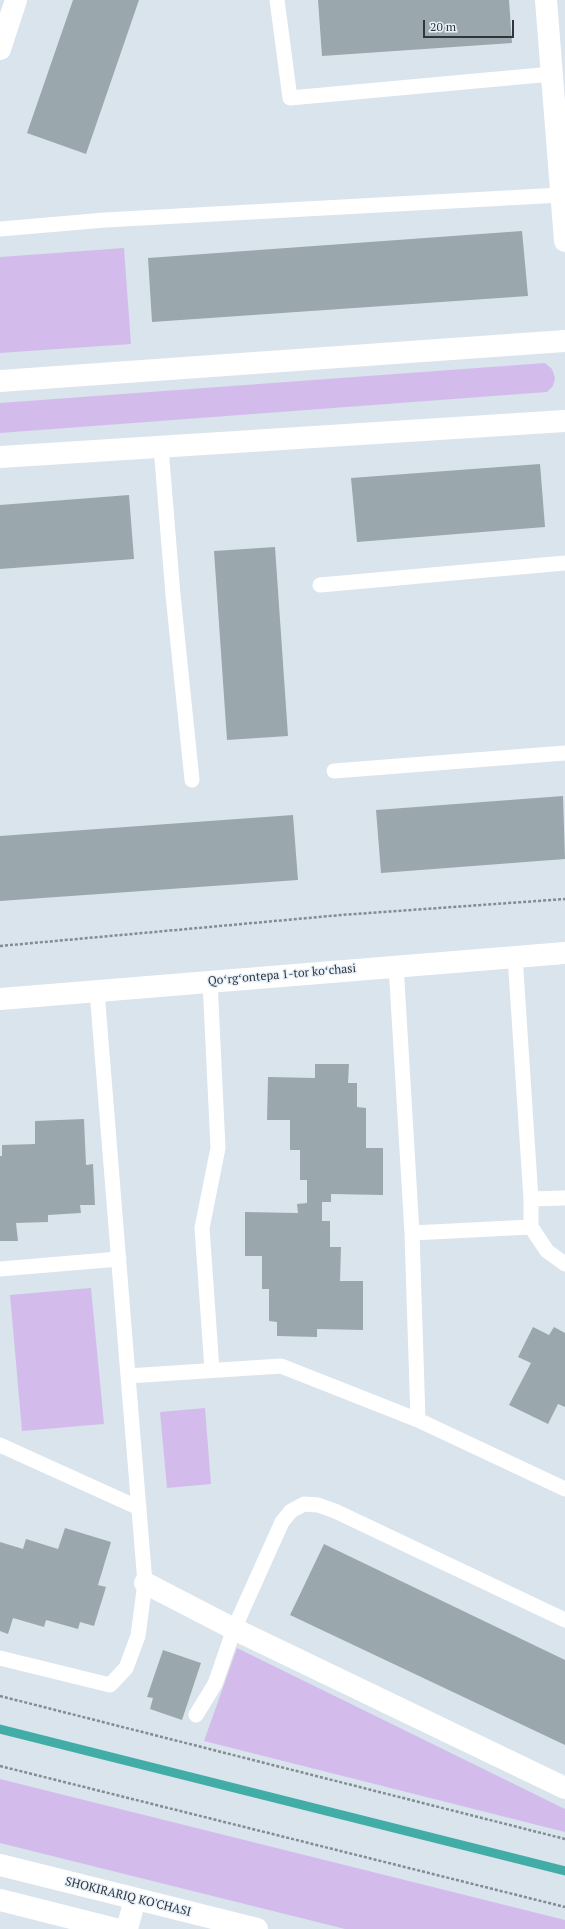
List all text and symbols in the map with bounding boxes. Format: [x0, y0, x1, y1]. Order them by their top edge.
scale bar [425, 12, 516, 38]
text: 20 m [430, 19, 456, 34]
street label: Qoʻrgʻontepa 1-tor koʻchasi [207, 961, 357, 989]
street label: SHOKIRARIQ KO'CHASI [64, 1874, 192, 1920]

